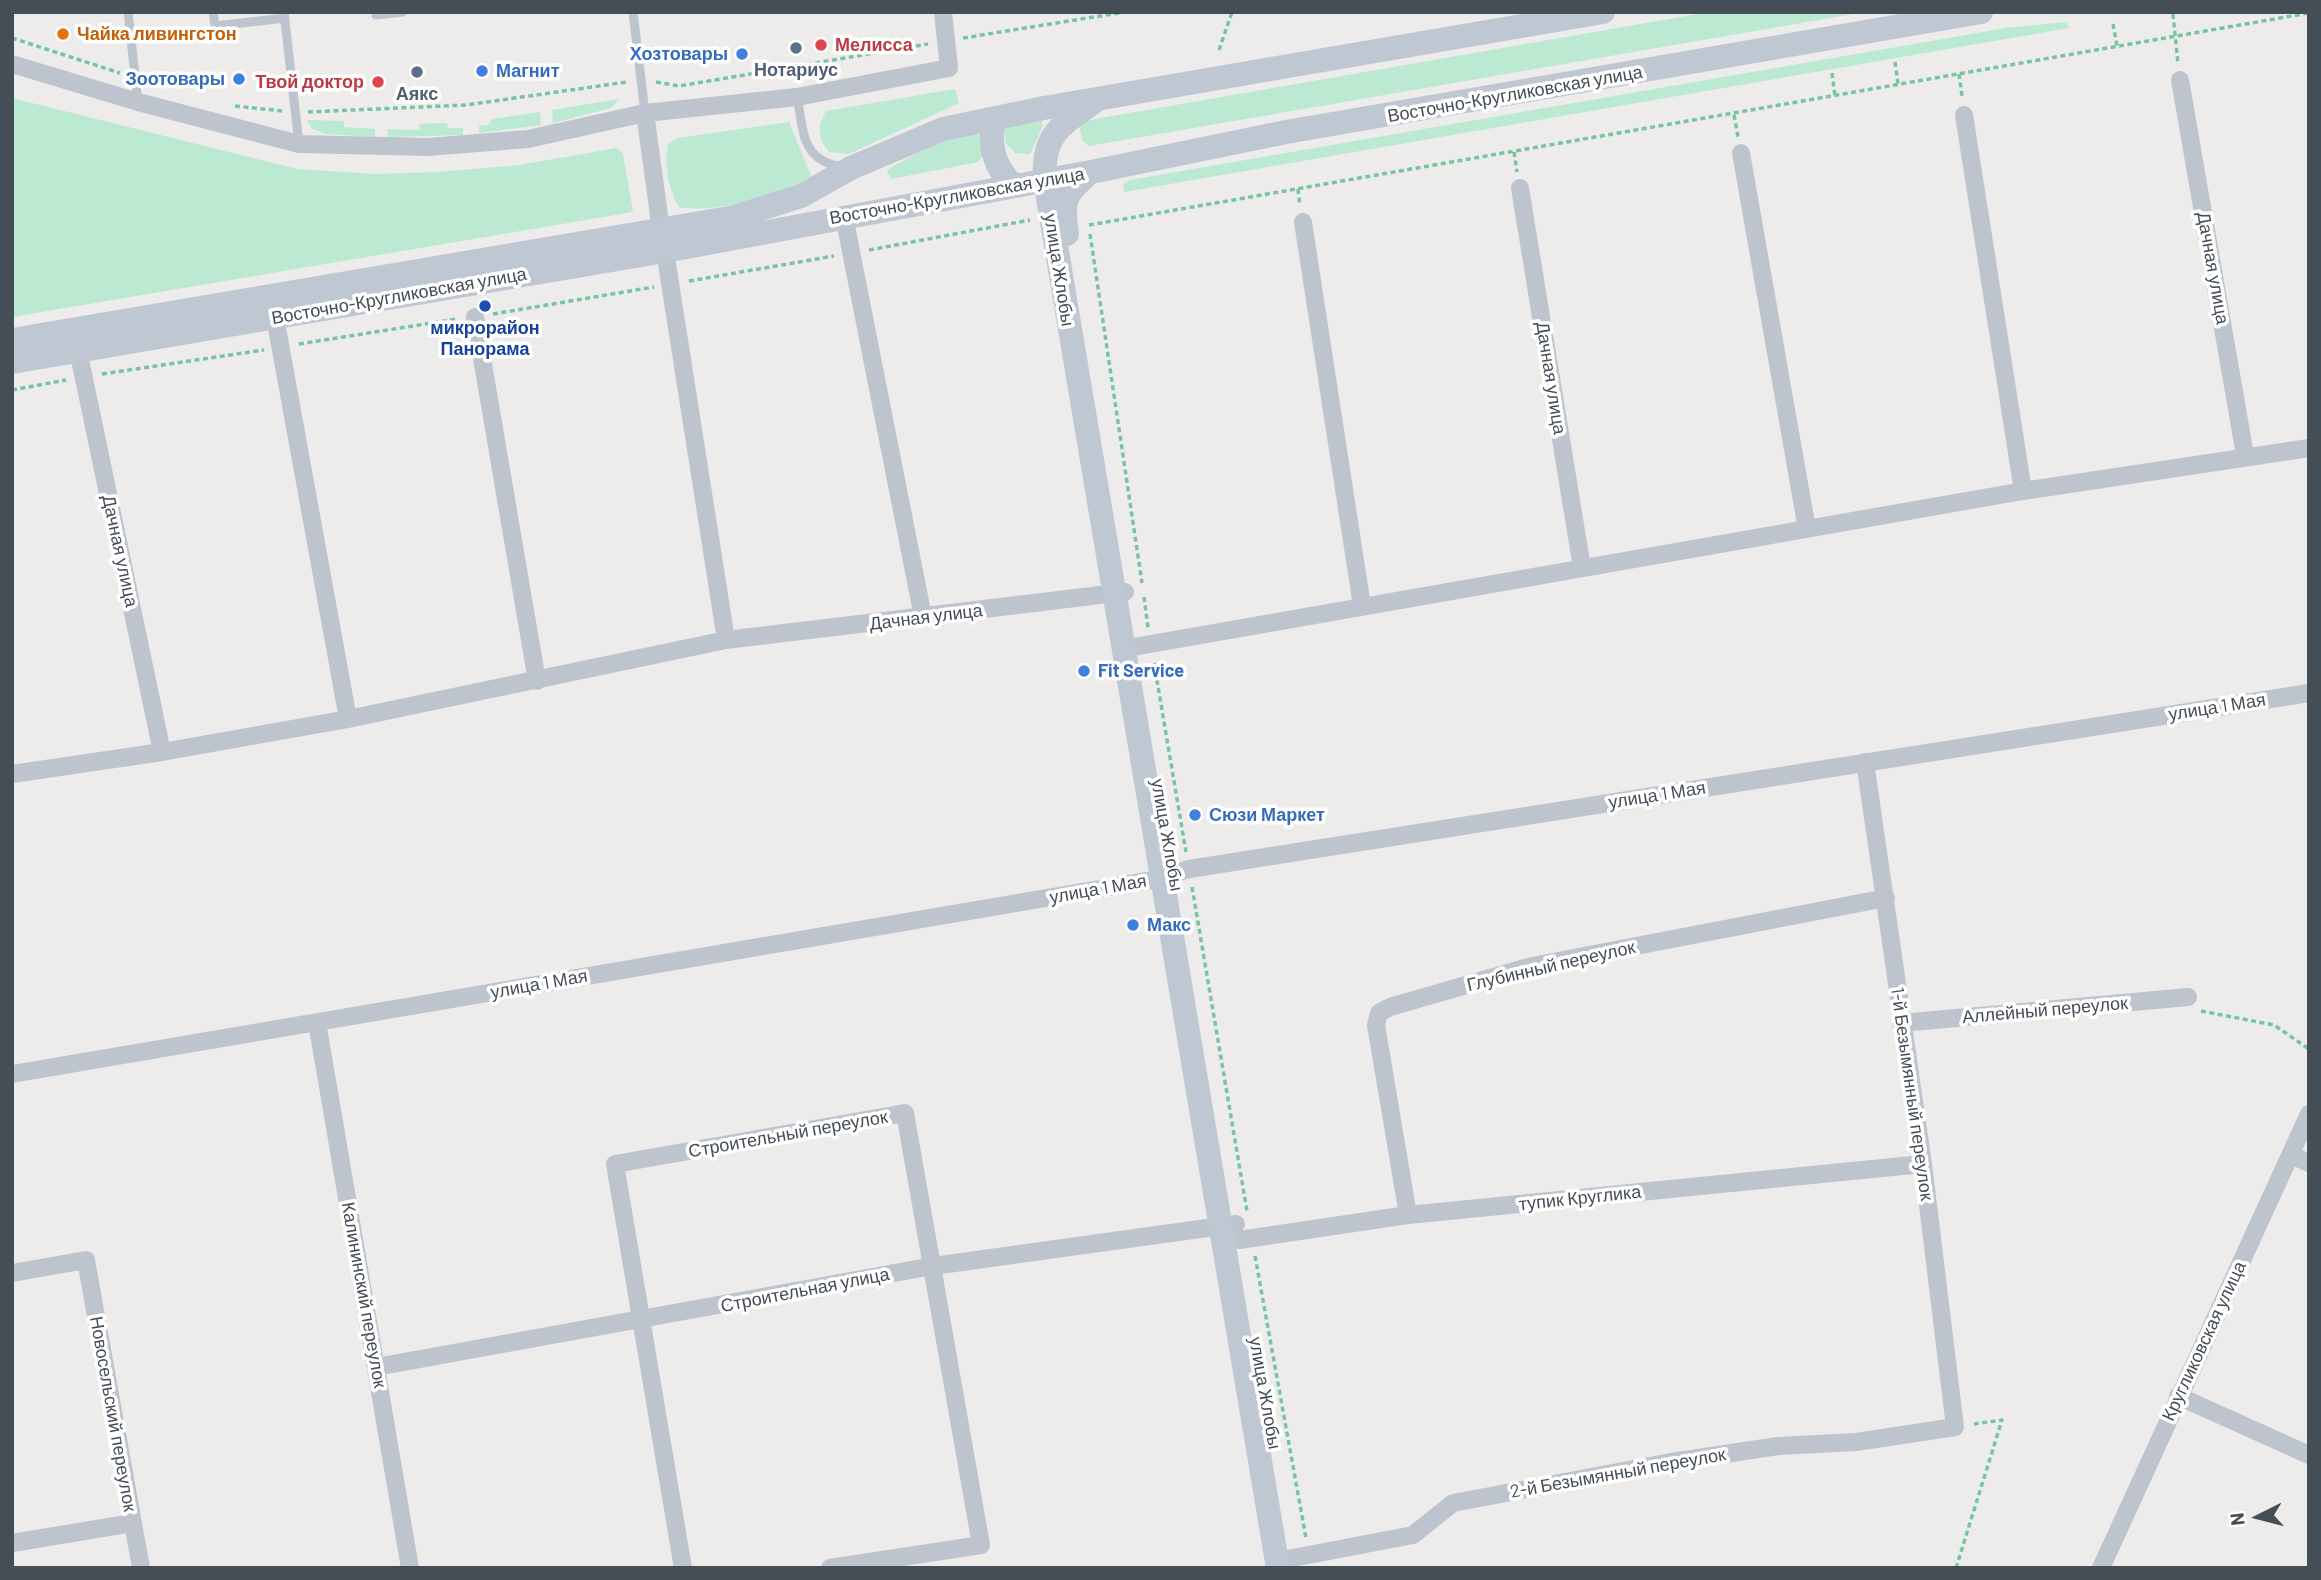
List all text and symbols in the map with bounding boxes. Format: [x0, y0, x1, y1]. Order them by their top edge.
place label: Чайка ливингстон [77, 23, 237, 45]
marker: Чайка ливингстон [55, 26, 71, 42]
place label: Мелисса [835, 34, 913, 56]
marker: Мелисса [813, 37, 829, 53]
marker: Нотариус [788, 40, 804, 56]
place label: Хозтовары [630, 43, 728, 65]
marker: Хозтовары [734, 46, 750, 62]
place label: Нотариус [754, 59, 838, 81]
place label: Магнит [496, 60, 559, 82]
street label: Восточно-Кругликовская улица [1386, 61, 1644, 127]
marker: Магнит [474, 63, 490, 79]
marker: Аякс [409, 64, 425, 80]
place label: Зоотовары [125, 68, 225, 90]
marker: Зоотовары [231, 71, 247, 87]
place label: Твой доктор [255, 71, 364, 93]
marker: Твой доктор [370, 74, 386, 90]
place label: Аякс [396, 83, 438, 105]
street label: Восточно-Кругликовская улица [828, 163, 1086, 229]
street label: Дачная улица [2192, 210, 2234, 326]
street label: улица Жлобы [1039, 212, 1079, 328]
street label: Восточно-Кругликовская улица [270, 263, 528, 329]
marker: микрорайон Панорама [477, 298, 493, 314]
place label: микрорайон Панорама [430, 317, 540, 360]
street label: Дачная улица [1531, 320, 1571, 436]
street label: Дачная улица [98, 493, 142, 609]
street label: Дачная улица [868, 599, 984, 635]
place label: Fit Service [1098, 660, 1184, 682]
marker: Fit Service [1076, 663, 1092, 679]
street label: улица 1 Мая [2167, 689, 2267, 725]
street label: улица Жлобы [1146, 777, 1188, 893]
street label: улица 1 Мая [1607, 777, 1707, 813]
place label: Сюзи Маркет [1209, 804, 1325, 826]
marker: Сюзи Маркет [1187, 807, 1203, 823]
street label: улица 1 Мая [1048, 870, 1148, 908]
place label: Макс [1147, 914, 1191, 936]
marker: Макс [1125, 917, 1141, 933]
street label: Глубинный переулок [1465, 936, 1637, 996]
street label: улица 1 Мая [489, 965, 589, 1003]
street label: 1-й Безымянный переулок [1886, 986, 1938, 1202]
street label: Аллейный переулок [1961, 992, 2129, 1028]
street label: Строительный переулок [687, 1106, 889, 1162]
street label: тупик Круглика [1518, 1181, 1642, 1215]
street label: Калининский переулок [337, 1200, 391, 1390]
street label: Кругликовская улица [2158, 1258, 2250, 1424]
street label: Строительная улица [719, 1263, 891, 1317]
street label: Новосельский переулок [85, 1315, 141, 1513]
street label: улица Жлобы [1244, 1335, 1286, 1451]
street label: 2-й Безымянный переулок [1509, 1443, 1727, 1503]
north arrow [2223, 1482, 2293, 1552]
text: N [2225, 1512, 2249, 1527]

